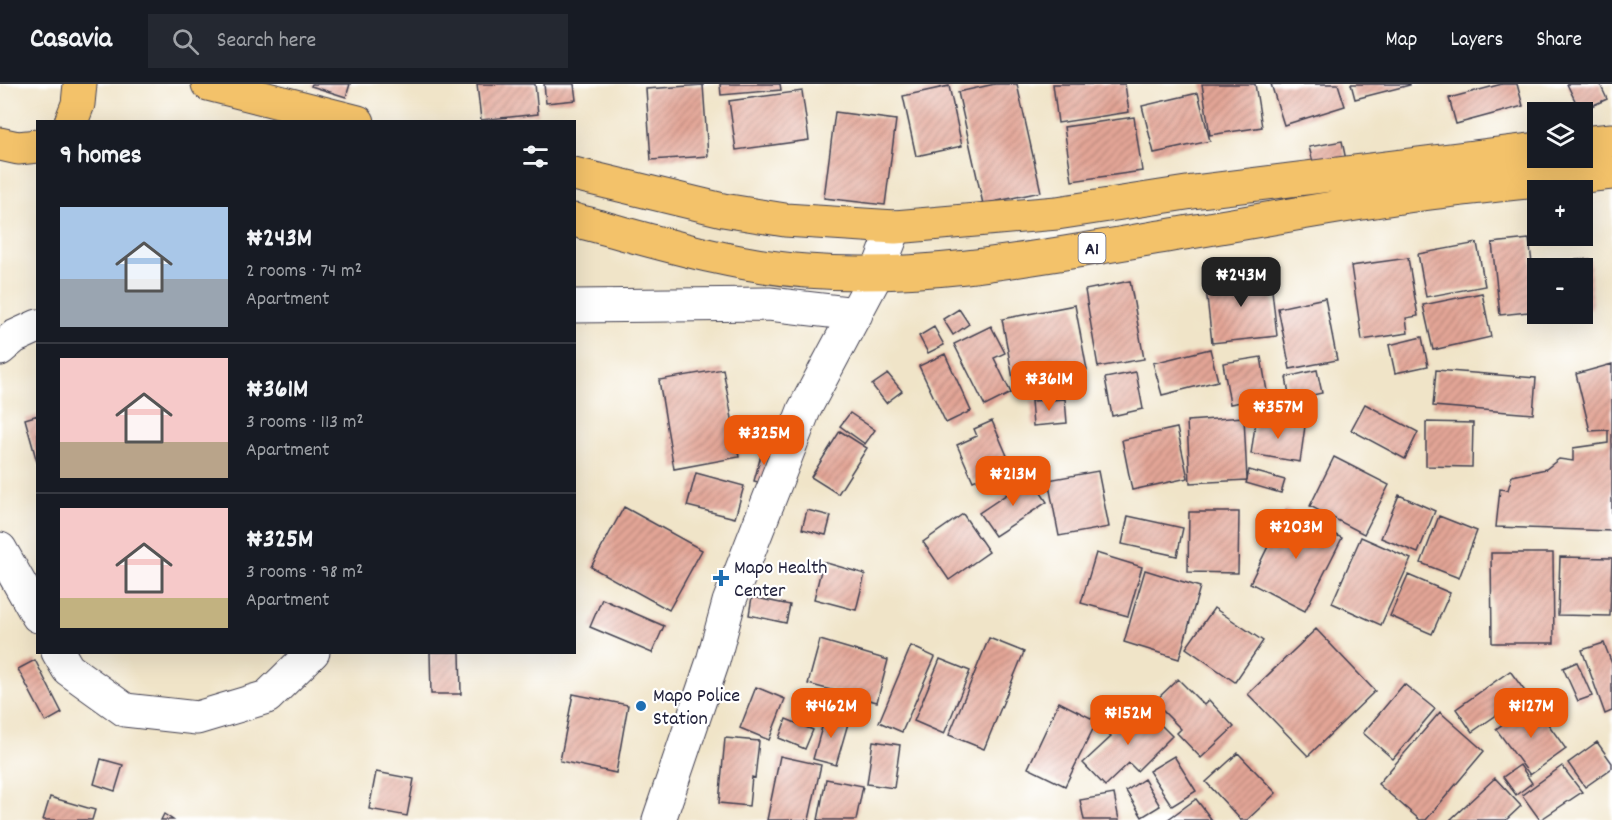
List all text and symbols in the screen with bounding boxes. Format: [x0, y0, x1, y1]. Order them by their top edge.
search box [148, 14, 568, 68]
text: Casavia [30, 21, 112, 61]
icon: search [169, 25, 202, 58]
text: Search here [217, 26, 316, 57]
text: Map [1386, 26, 1417, 56]
text: Layers [1450, 26, 1503, 56]
text: Share [1536, 26, 1582, 56]
map controls [1527, 102, 1593, 324]
button: layers [1527, 102, 1593, 168]
text: 9 homes [60, 138, 142, 175]
icon: filters [519, 140, 552, 173]
button: + [1527, 180, 1593, 246]
text: ₦243M [246, 221, 312, 258]
icon: home [108, 231, 180, 303]
road number: A1 [1078, 233, 1106, 263]
pin: ₦243M [1199, 257, 1283, 308]
text: 2 rooms · 74 m² [246, 258, 362, 286]
button: − [1527, 258, 1593, 324]
text: ₦243M [1216, 262, 1266, 290]
text: Apartment [246, 286, 329, 314]
pin: ₦361M [1007, 361, 1091, 412]
text: ₦361M [1025, 366, 1073, 394]
text: ₦361M [246, 372, 308, 409]
icon: home [108, 382, 180, 454]
pin: ₦357M [1236, 389, 1320, 440]
text: ₦357M [1253, 394, 1303, 422]
text: 3 rooms · 113 m² [246, 409, 364, 437]
pin: ₦325M [722, 415, 806, 466]
text: ₦325M [738, 420, 790, 448]
text: Apartment [246, 437, 329, 465]
pin: ₦213M [971, 456, 1055, 507]
text: ₦213M [990, 461, 1036, 489]
pin: ₦203M [1254, 509, 1338, 560]
text: ₦203M [1269, 514, 1323, 542]
text: ₦325M [246, 522, 313, 559]
icon: home [108, 532, 180, 604]
place label: Mapo Health Center [734, 555, 828, 606]
text: 3 rooms · 98 m² [246, 559, 363, 587]
marker: Mapo Health Center [712, 569, 730, 587]
text: Apartment [246, 587, 329, 615]
place label: Mapo Police Station [653, 683, 740, 734]
pin: ₦462M [789, 688, 873, 739]
pin: ₦127M [1489, 688, 1573, 739]
text: ₦462M [805, 693, 857, 721]
text: ₦127M [1508, 693, 1554, 721]
pin: ₦152M [1086, 695, 1170, 746]
marker: Mapo Police Station [634, 699, 648, 713]
text: ₦152M [1104, 700, 1152, 728]

